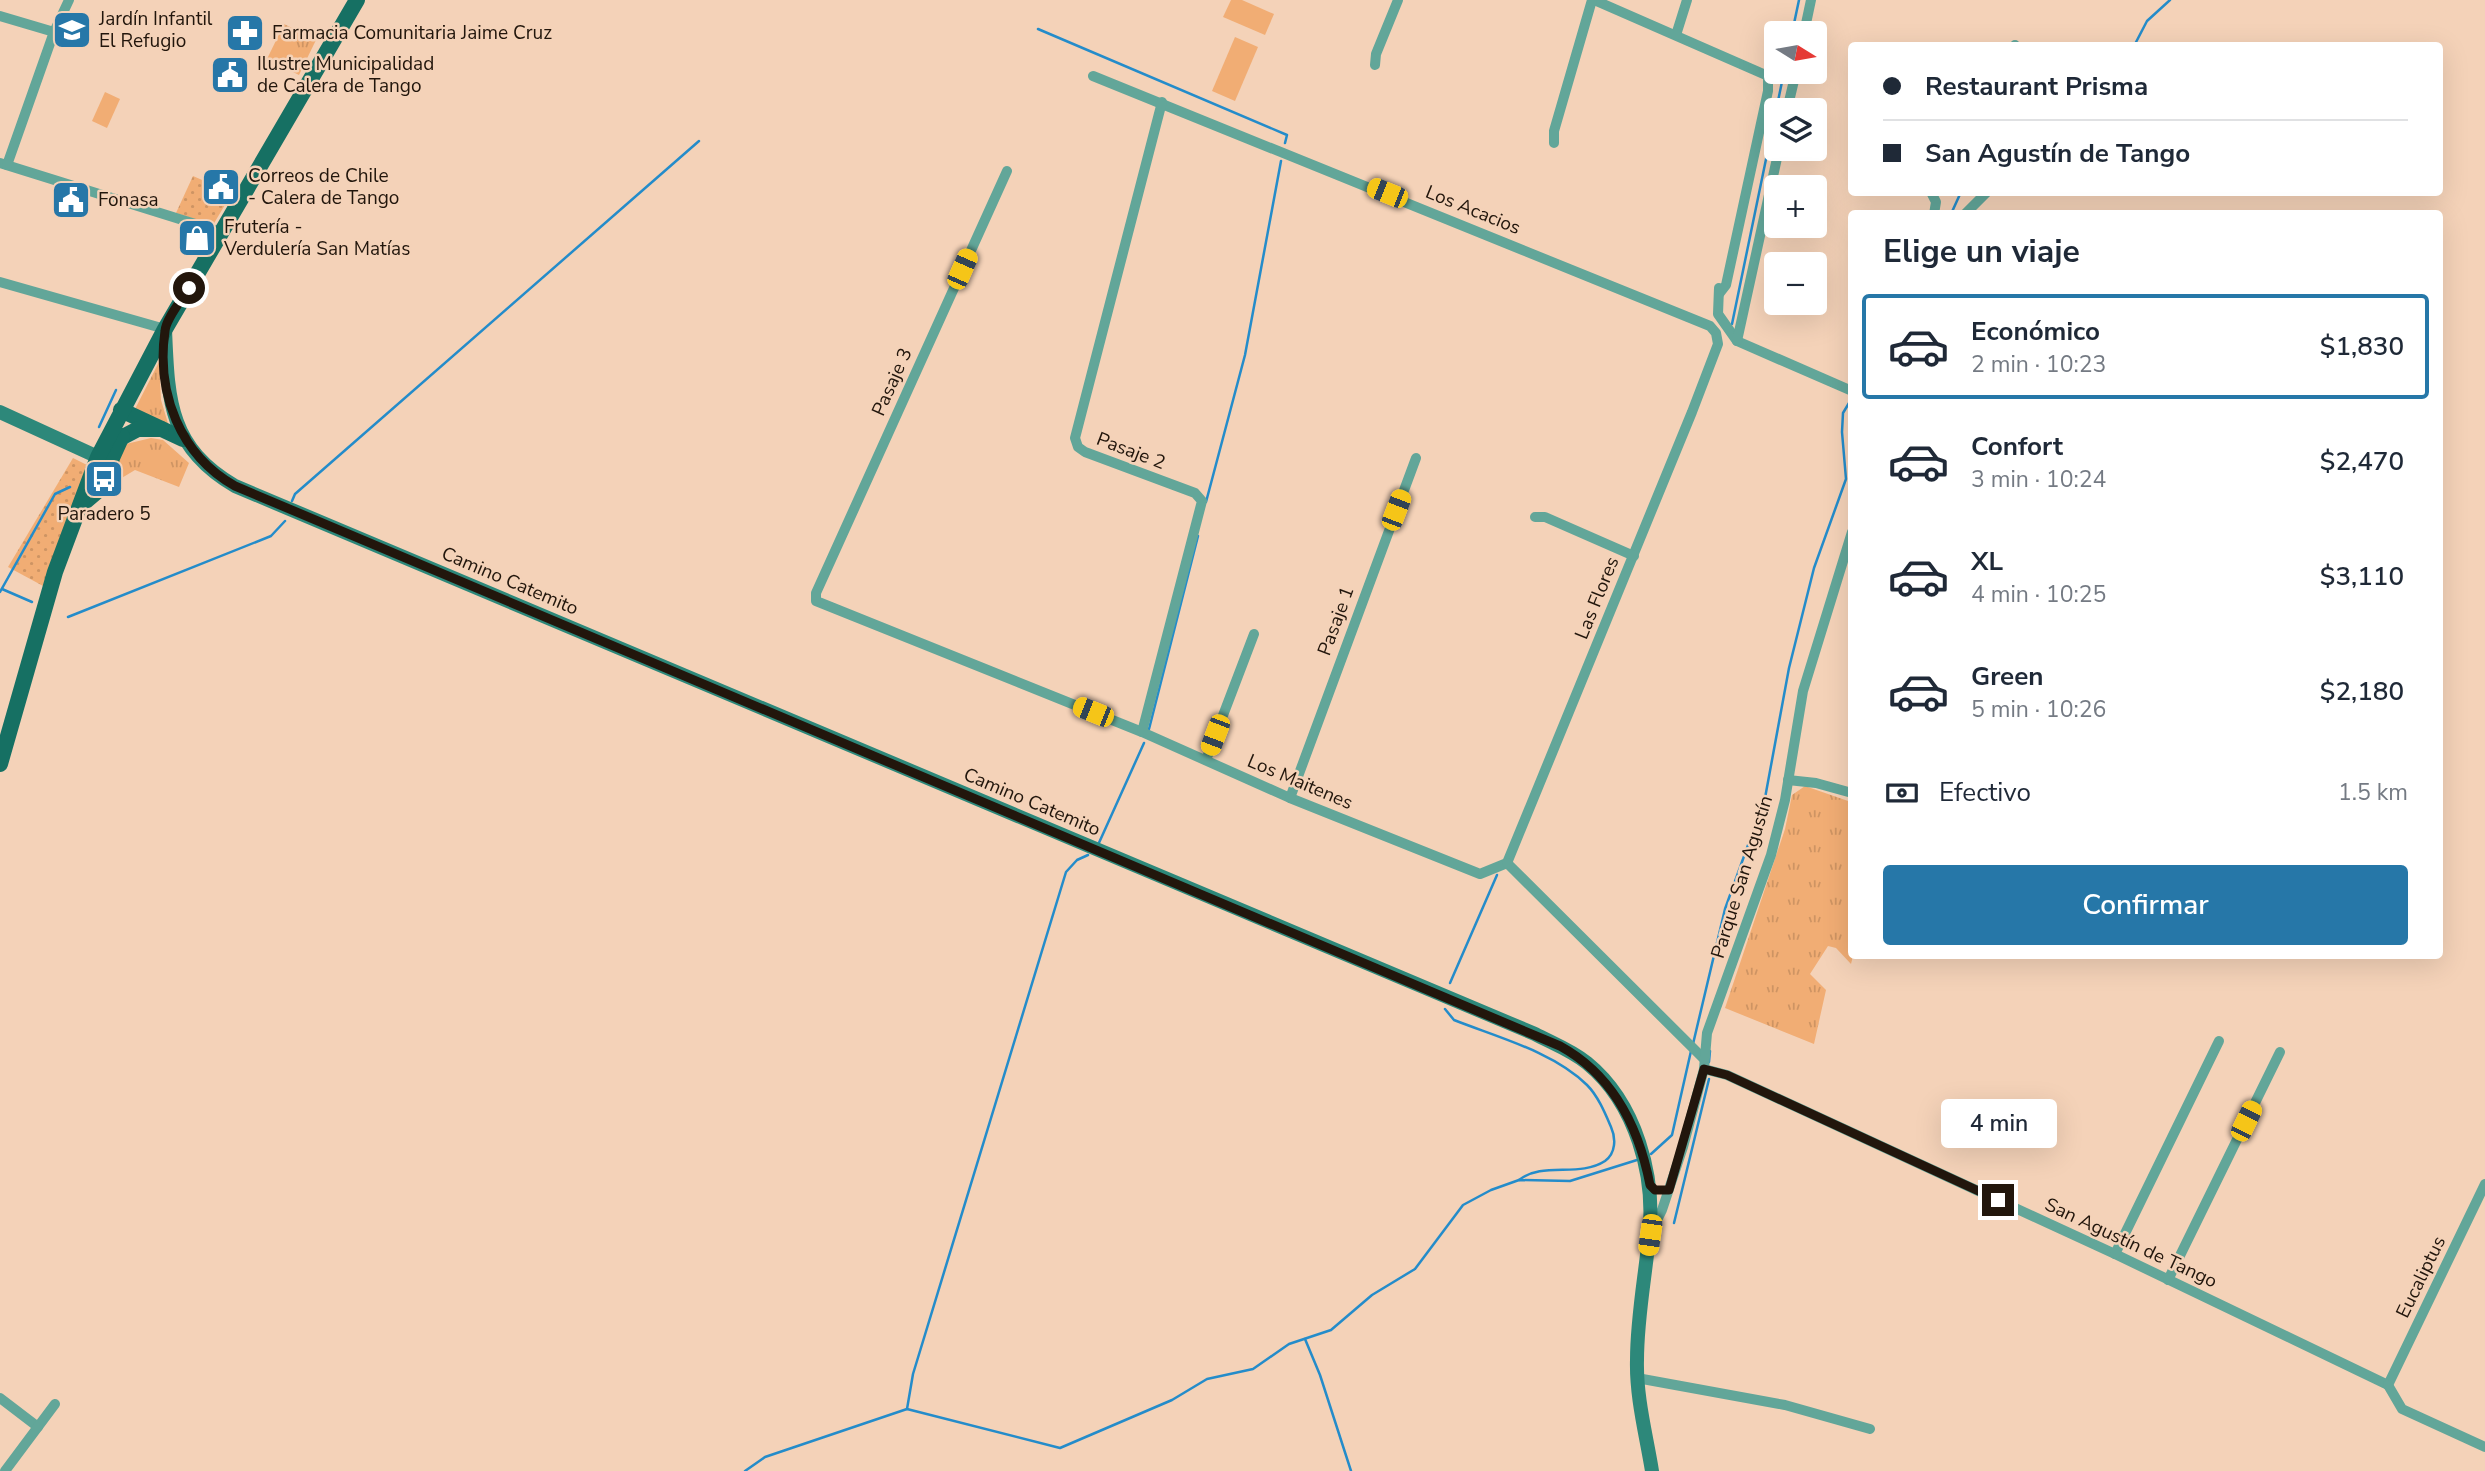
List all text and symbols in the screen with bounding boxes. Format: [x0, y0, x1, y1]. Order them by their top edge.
place label: Jardín Infantil El Refugio [98, 6, 213, 54]
school or university icon: Jardín Infantil El Refugio [51, 9, 93, 51]
pharmacy icon: Farmacia Comunitaria Jaime Cruz [224, 12, 266, 54]
place label: Farmacia Comunitaria Jaime Cruz [272, 20, 552, 46]
north arrow [1764, 21, 1827, 84]
map controls [1764, 21, 1827, 315]
place label: Ilustre Municipalidad de Calera de Tango [257, 51, 434, 99]
public building icon: Ilustre Municipalidad de Calera de Tango [209, 54, 251, 96]
text: Restaurant Prisma [1925, 69, 2148, 104]
button: layers [1764, 98, 1827, 161]
text: San Agustín de Tango [1925, 136, 2190, 171]
place label: Correos de Chile - Calera de Tango [248, 163, 399, 211]
public building icon: Correos de Chile - Calera de Tango [200, 166, 242, 208]
car [1364, 175, 1411, 211]
button: + [1764, 175, 1827, 238]
public building icon: Fonasa [50, 179, 92, 221]
street label: Los Acacios [1422, 179, 1524, 241]
place label: Fonasa [98, 187, 159, 213]
place label: Frutería - Verdulería San Matías [223, 214, 410, 262]
shop icon: Frutería - Verdulería San Matías [176, 217, 218, 259]
text: Elige un viaje [1883, 230, 2080, 273]
car [944, 246, 981, 292]
button: − [1764, 252, 1827, 315]
route start [173, 272, 205, 304]
text: Económico [1971, 314, 2100, 349]
icon: car [1887, 315, 1950, 378]
text: $1,830 [2320, 329, 2404, 364]
street label: Pasaje 3 [866, 344, 918, 420]
text: 2 min · 10:23 [1971, 349, 2106, 380]
street label: Pasaje 2 [1093, 426, 1169, 476]
text: Confort [1971, 429, 2063, 464]
icon: car [1887, 430, 1950, 493]
text: $2,470 [2320, 444, 2404, 479]
bus stop icon: Paradero 5 [83, 458, 125, 500]
text: 3 min · 10:24 [1971, 464, 2106, 495]
car [1379, 487, 1414, 533]
place label: Paradero 5 [57, 501, 151, 527]
street label: Camino Catemito [438, 540, 582, 622]
text: XL [1971, 544, 2003, 579]
icon: car [1887, 545, 1950, 608]
street label: Las Flores [1569, 553, 1625, 643]
text: $3,110 [2320, 559, 2404, 594]
text: 4 min · 10:25 [1971, 579, 2106, 610]
street label: Pasaje 1 [1312, 583, 1360, 659]
text: Green [1971, 659, 2044, 694]
icon: car [1887, 660, 1950, 723]
text: $2,180 [2320, 674, 2404, 709]
car [1070, 694, 1117, 730]
text: 5 min · 10:26 [1971, 694, 2106, 725]
car [1198, 712, 1233, 758]
street label: Los Maitenes [1243, 748, 1357, 816]
street label: Camino Catemito [960, 761, 1104, 843]
icon: cash [1883, 774, 1921, 812]
text: Efectivo [1939, 775, 2031, 810]
text: 1.5 km [2338, 777, 2408, 808]
street label: Parque San Agustín [1705, 792, 1779, 962]
button: Confirmar [1883, 865, 2408, 945]
callout: 4 min [1940, 1098, 2056, 1148]
car [2228, 1098, 2265, 1144]
text: 4 min [1970, 1108, 2028, 1139]
route end [1982, 1184, 2014, 1216]
street label: San Agustín de Tango [2041, 1192, 2221, 1294]
car [1637, 1213, 1664, 1257]
street label: Eucaliptus [2390, 1232, 2452, 1322]

